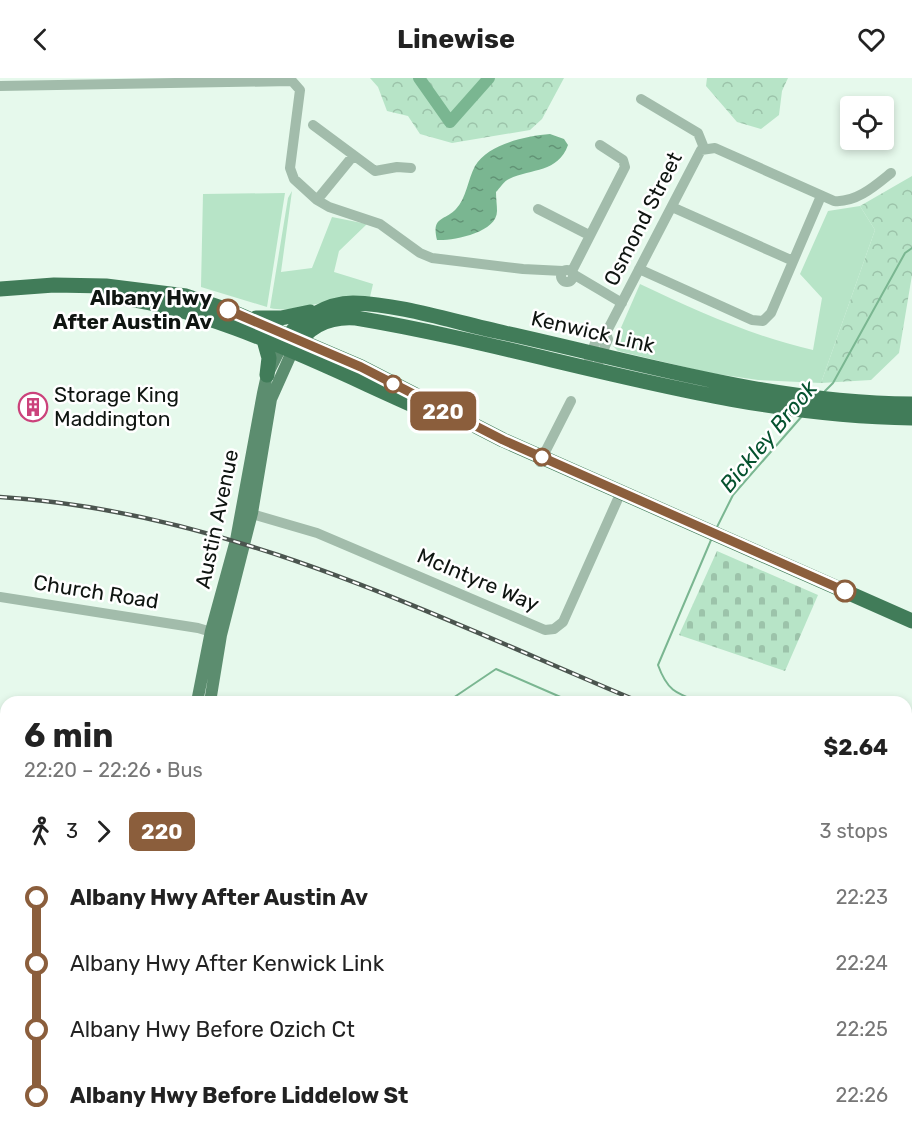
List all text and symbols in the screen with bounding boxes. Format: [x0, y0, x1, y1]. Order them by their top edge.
icon: back [24, 23, 57, 56]
text: Linewise [397, 23, 515, 55]
icon: heart [855, 23, 888, 56]
map controls [840, 96, 894, 150]
button: locate [840, 96, 894, 150]
street label: Osmond Street [598, 148, 687, 290]
place label: Albany Hwy After Austin Av [53, 285, 212, 334]
marker: Albany Hwy After Austin Av [217, 299, 239, 321]
street label: Kenwick Link [529, 305, 658, 358]
unlabelled marker [384, 375, 402, 393]
water label: Bickley Brook [714, 375, 823, 498]
place label: Storage King Maddington [54, 382, 179, 431]
building icon: Storage King Maddington [17, 391, 49, 423]
line badge: 220 [408, 392, 478, 430]
text: 220 [422, 399, 464, 424]
street label: Austin Avenue [190, 447, 243, 591]
unlabelled marker [533, 448, 551, 466]
street label: McIntyre Way [413, 543, 543, 617]
street label: Church Road [32, 569, 160, 614]
unlabelled marker [834, 580, 856, 602]
text: 6 min [24, 716, 113, 755]
text: $2.64 [824, 734, 888, 761]
text: 22:20 – 22:26 · Bus [24, 758, 203, 782]
icon: walk [24, 815, 57, 848]
icon: forward [87, 815, 120, 848]
text: 3 [66, 819, 78, 843]
text: 220 [141, 819, 183, 844]
text: 3 stops [819, 819, 888, 843]
text: Albany Hwy After Austin Av [70, 884, 368, 911]
text: 22:23 [836, 885, 888, 909]
text: Albany Hwy After Kenwick Link [70, 950, 384, 977]
text: 22:24 [835, 951, 888, 975]
text: Albany Hwy Before Ozich Ct [70, 1016, 355, 1043]
text: 22:25 [836, 1017, 888, 1041]
text: Albany Hwy Before Liddelow St [70, 1082, 408, 1109]
text: 22:26 [836, 1083, 888, 1107]

